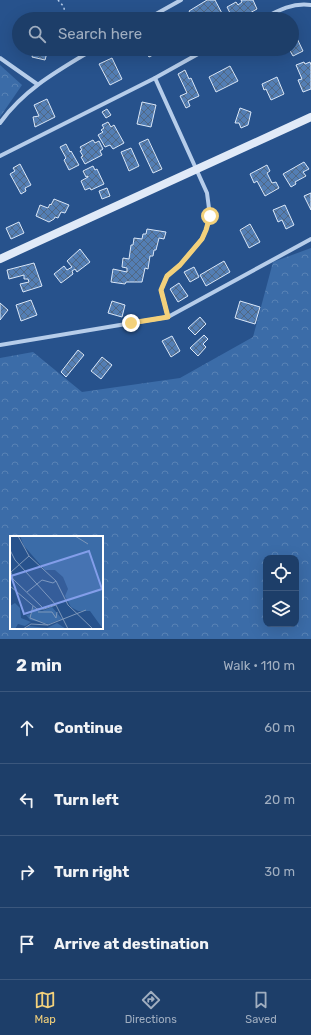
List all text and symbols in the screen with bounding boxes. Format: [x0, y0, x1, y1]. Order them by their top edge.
search box [12, 12, 299, 56]
icon: search [26, 23, 48, 45]
text: Search here [58, 25, 142, 43]
route start [201, 207, 219, 225]
route end [122, 314, 140, 332]
inset map [10, 536, 103, 629]
map controls [263, 555, 299, 627]
button: locate [263, 555, 299, 591]
button: layers [263, 591, 299, 627]
text: 2 min [16, 655, 62, 675]
text: Walk · 110 m [223, 658, 295, 673]
icon: ahead [16, 717, 38, 739]
text: Continue [54, 719, 123, 737]
text: 60 m [264, 720, 295, 735]
icon: left [16, 789, 38, 811]
text: Turn left [54, 791, 119, 809]
text: 20 m [264, 792, 295, 807]
icon: right [16, 861, 38, 883]
text: Turn right [54, 863, 129, 881]
text: 30 m [264, 864, 295, 879]
icon: arrive [16, 933, 38, 955]
text: Arrive at destination [54, 935, 209, 953]
tab: Map [34, 989, 56, 1026]
tab: Directions [125, 989, 177, 1026]
tab: Saved [245, 989, 277, 1026]

